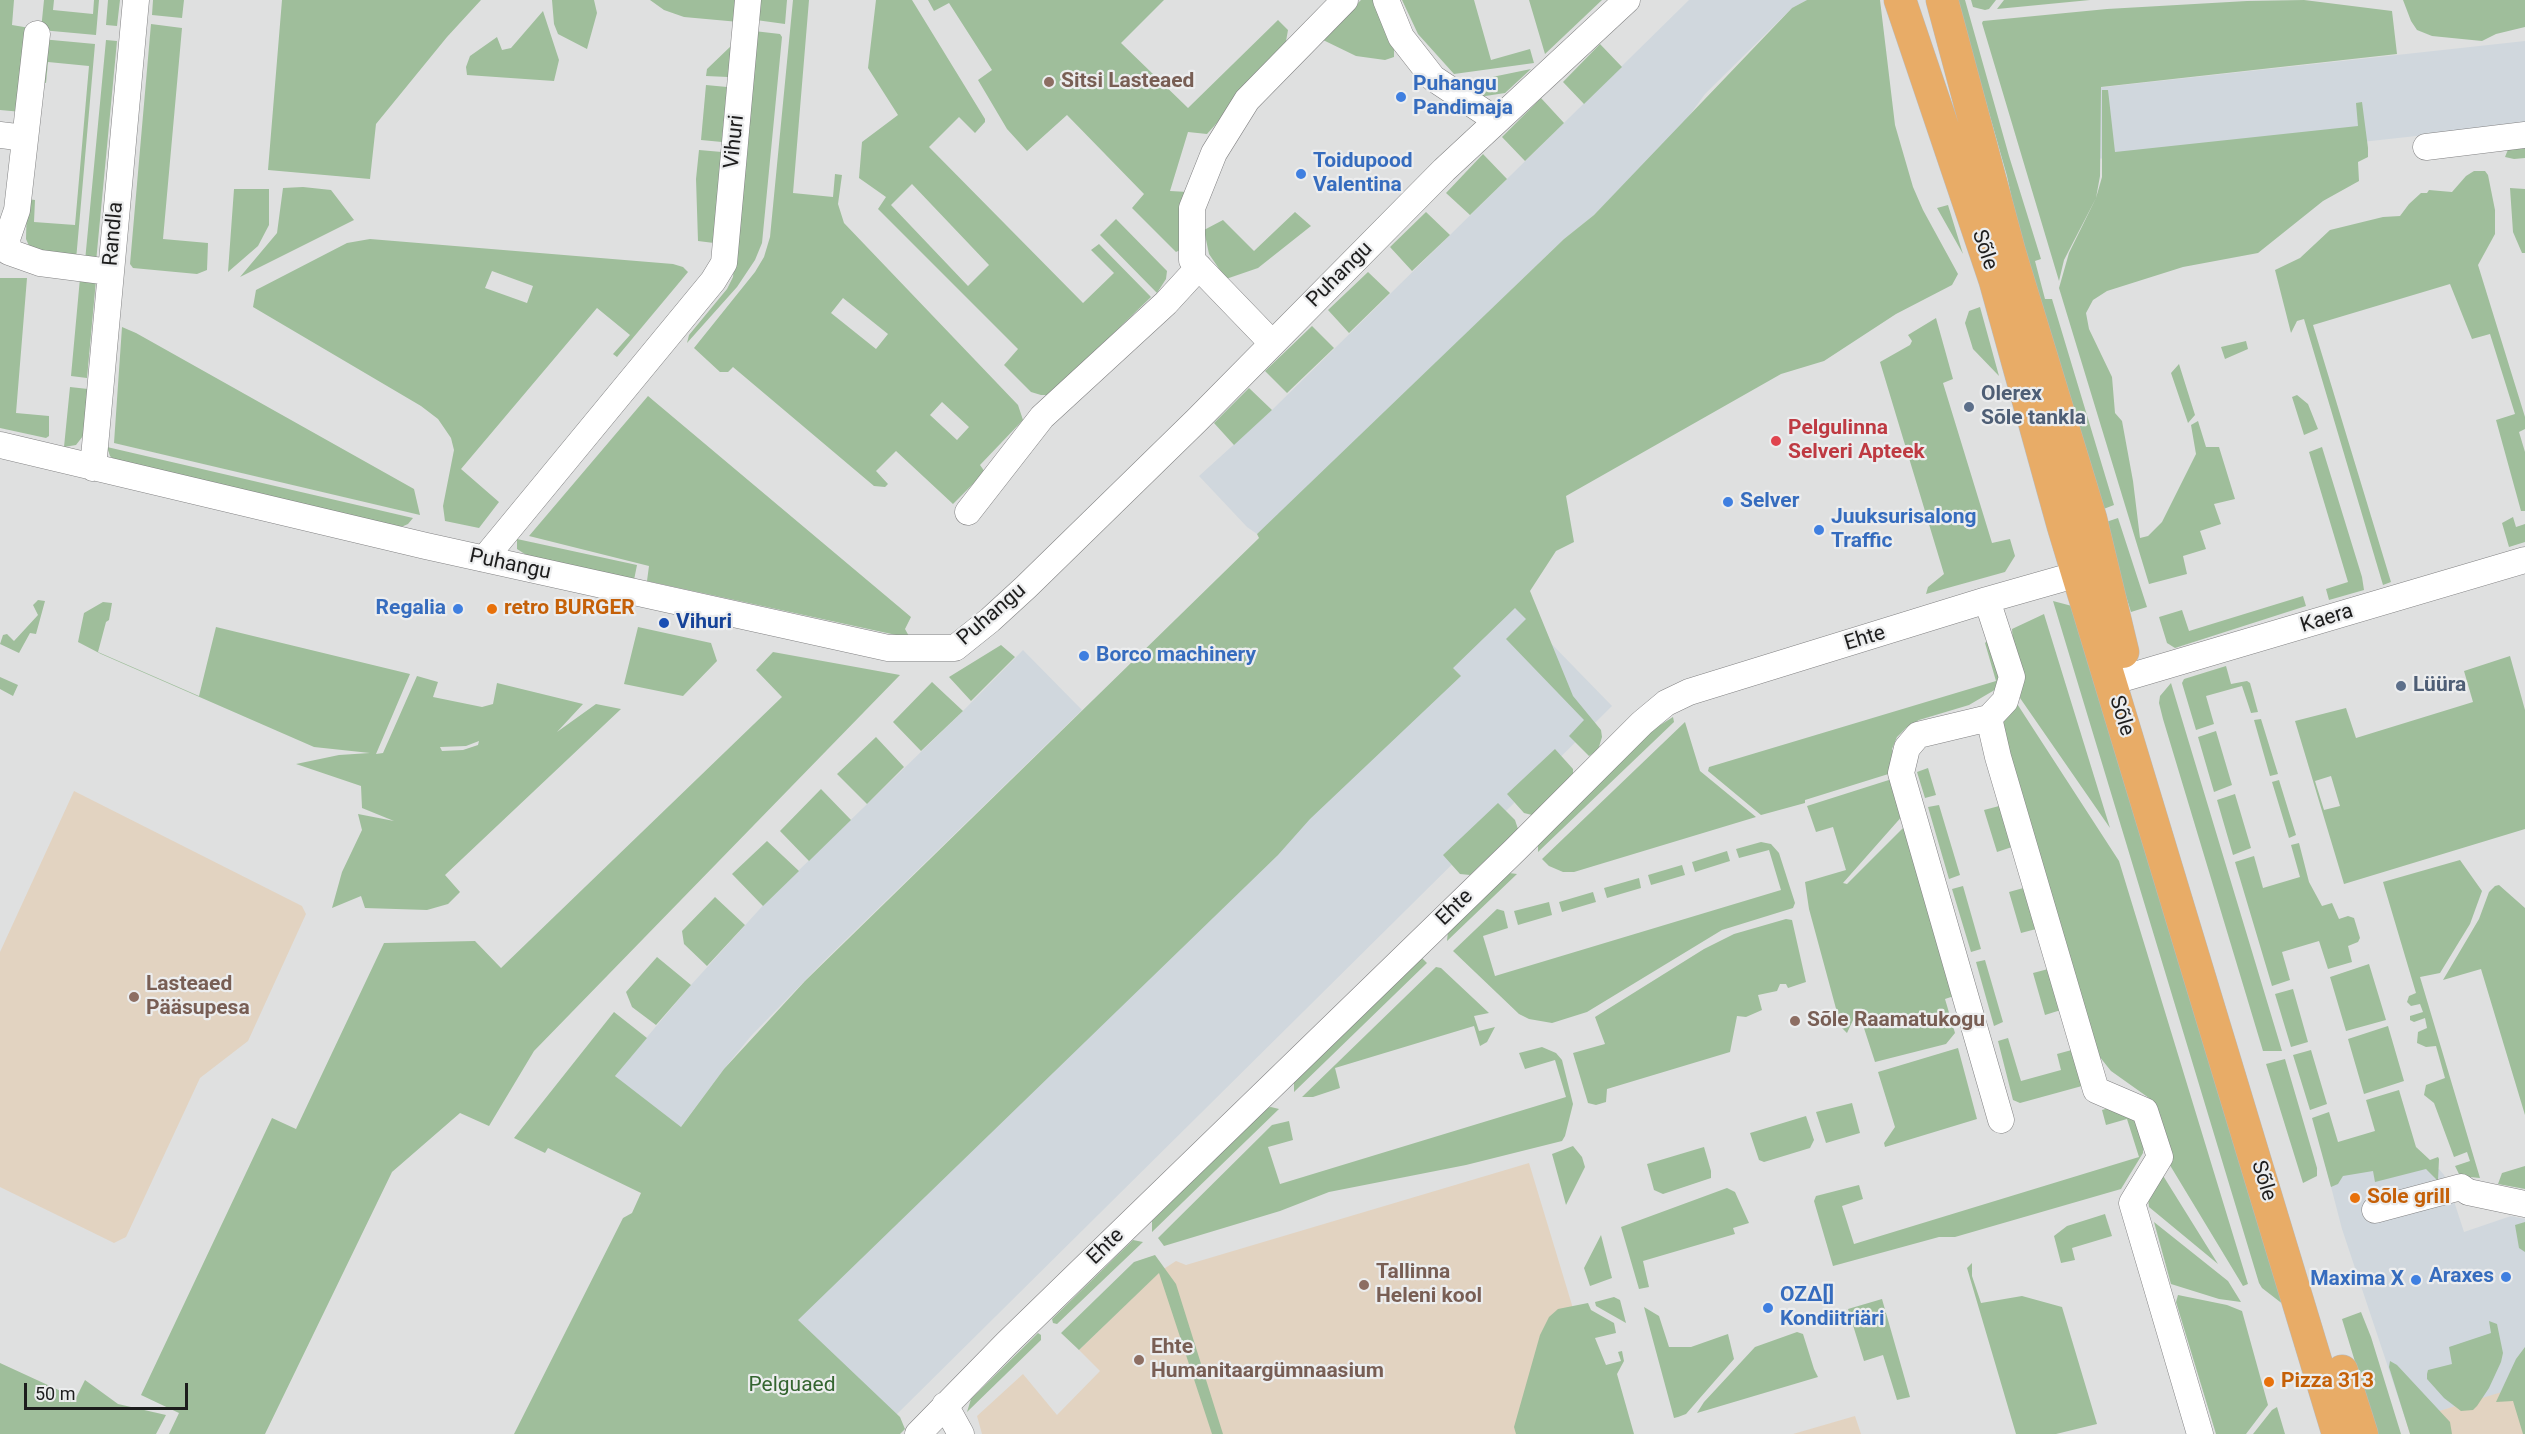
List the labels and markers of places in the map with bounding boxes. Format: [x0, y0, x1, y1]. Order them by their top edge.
place label: Sitsi Lasteaed [1061, 69, 1194, 95]
place label: Puhangu Pandimaja [1413, 72, 1513, 122]
marker: Sitsi Lasteaed [1042, 75, 1056, 89]
marker: Puhangu Pandimaja [1394, 90, 1408, 104]
place label: Toidupood Valentina [1313, 149, 1413, 199]
marker: Toidupood Valentina [1294, 167, 1308, 181]
place label: Olerex Sõle tankla [1981, 382, 2086, 432]
marker: Olerex Sõle tankla [1962, 400, 1976, 414]
place label: Pelgulinna Selveri Apteek [1788, 416, 1925, 466]
marker: Pelgulinna Selveri Apteek [1769, 434, 1783, 448]
place label: Selver [1740, 489, 1799, 515]
marker: Selver [1721, 495, 1735, 509]
place label: Juuksurisalong Traffic [1831, 505, 1976, 555]
marker: Juuksurisalong Traffic [1812, 523, 1826, 537]
place label: Regalia [376, 596, 446, 622]
place label: retro BURGER [504, 596, 635, 622]
marker: Regalia [451, 602, 465, 616]
marker: retro BURGER [485, 602, 499, 616]
place label: Vihuri [676, 610, 732, 636]
marker: Vihuri [657, 616, 671, 630]
place label: Borco machinery [1096, 643, 1256, 669]
marker: Borco machinery [1077, 649, 1091, 663]
place label: Lüüra [2413, 673, 2466, 699]
marker: Lüüra [2394, 679, 2408, 693]
place label: Lasteaed Pääsupesa [146, 972, 250, 1022]
marker: Lasteaed Pääsupesa [127, 990, 141, 1004]
place label: Sõle Raamatukogu [1807, 1008, 1985, 1034]
marker: Sõle Raamatukogu [1788, 1014, 1802, 1028]
place label: Sõle grill [2367, 1185, 2450, 1211]
marker: Sõle grill [2348, 1191, 2362, 1205]
place label: Tallinna Heleni kool [1376, 1260, 1482, 1310]
place label: Araxes [2429, 1264, 2494, 1290]
place label: Maxima X [2310, 1267, 2404, 1293]
marker: Araxes [2499, 1270, 2513, 1284]
marker: Maxima X [2409, 1273, 2423, 1287]
marker: Tallinna Heleni kool [1357, 1278, 1371, 1292]
place label: OZ∆[] Kondiitriäri [1780, 1283, 1884, 1333]
marker: OZ∆[] Kondiitriäri [1761, 1301, 1775, 1315]
place label: Ehte Humanitaargümnaasium [1151, 1335, 1384, 1385]
marker: Ehte Humanitaargümnaasium [1132, 1353, 1146, 1367]
place label: Pizza 313 [2281, 1369, 2374, 1395]
marker: Pizza 313 [2262, 1375, 2276, 1389]

